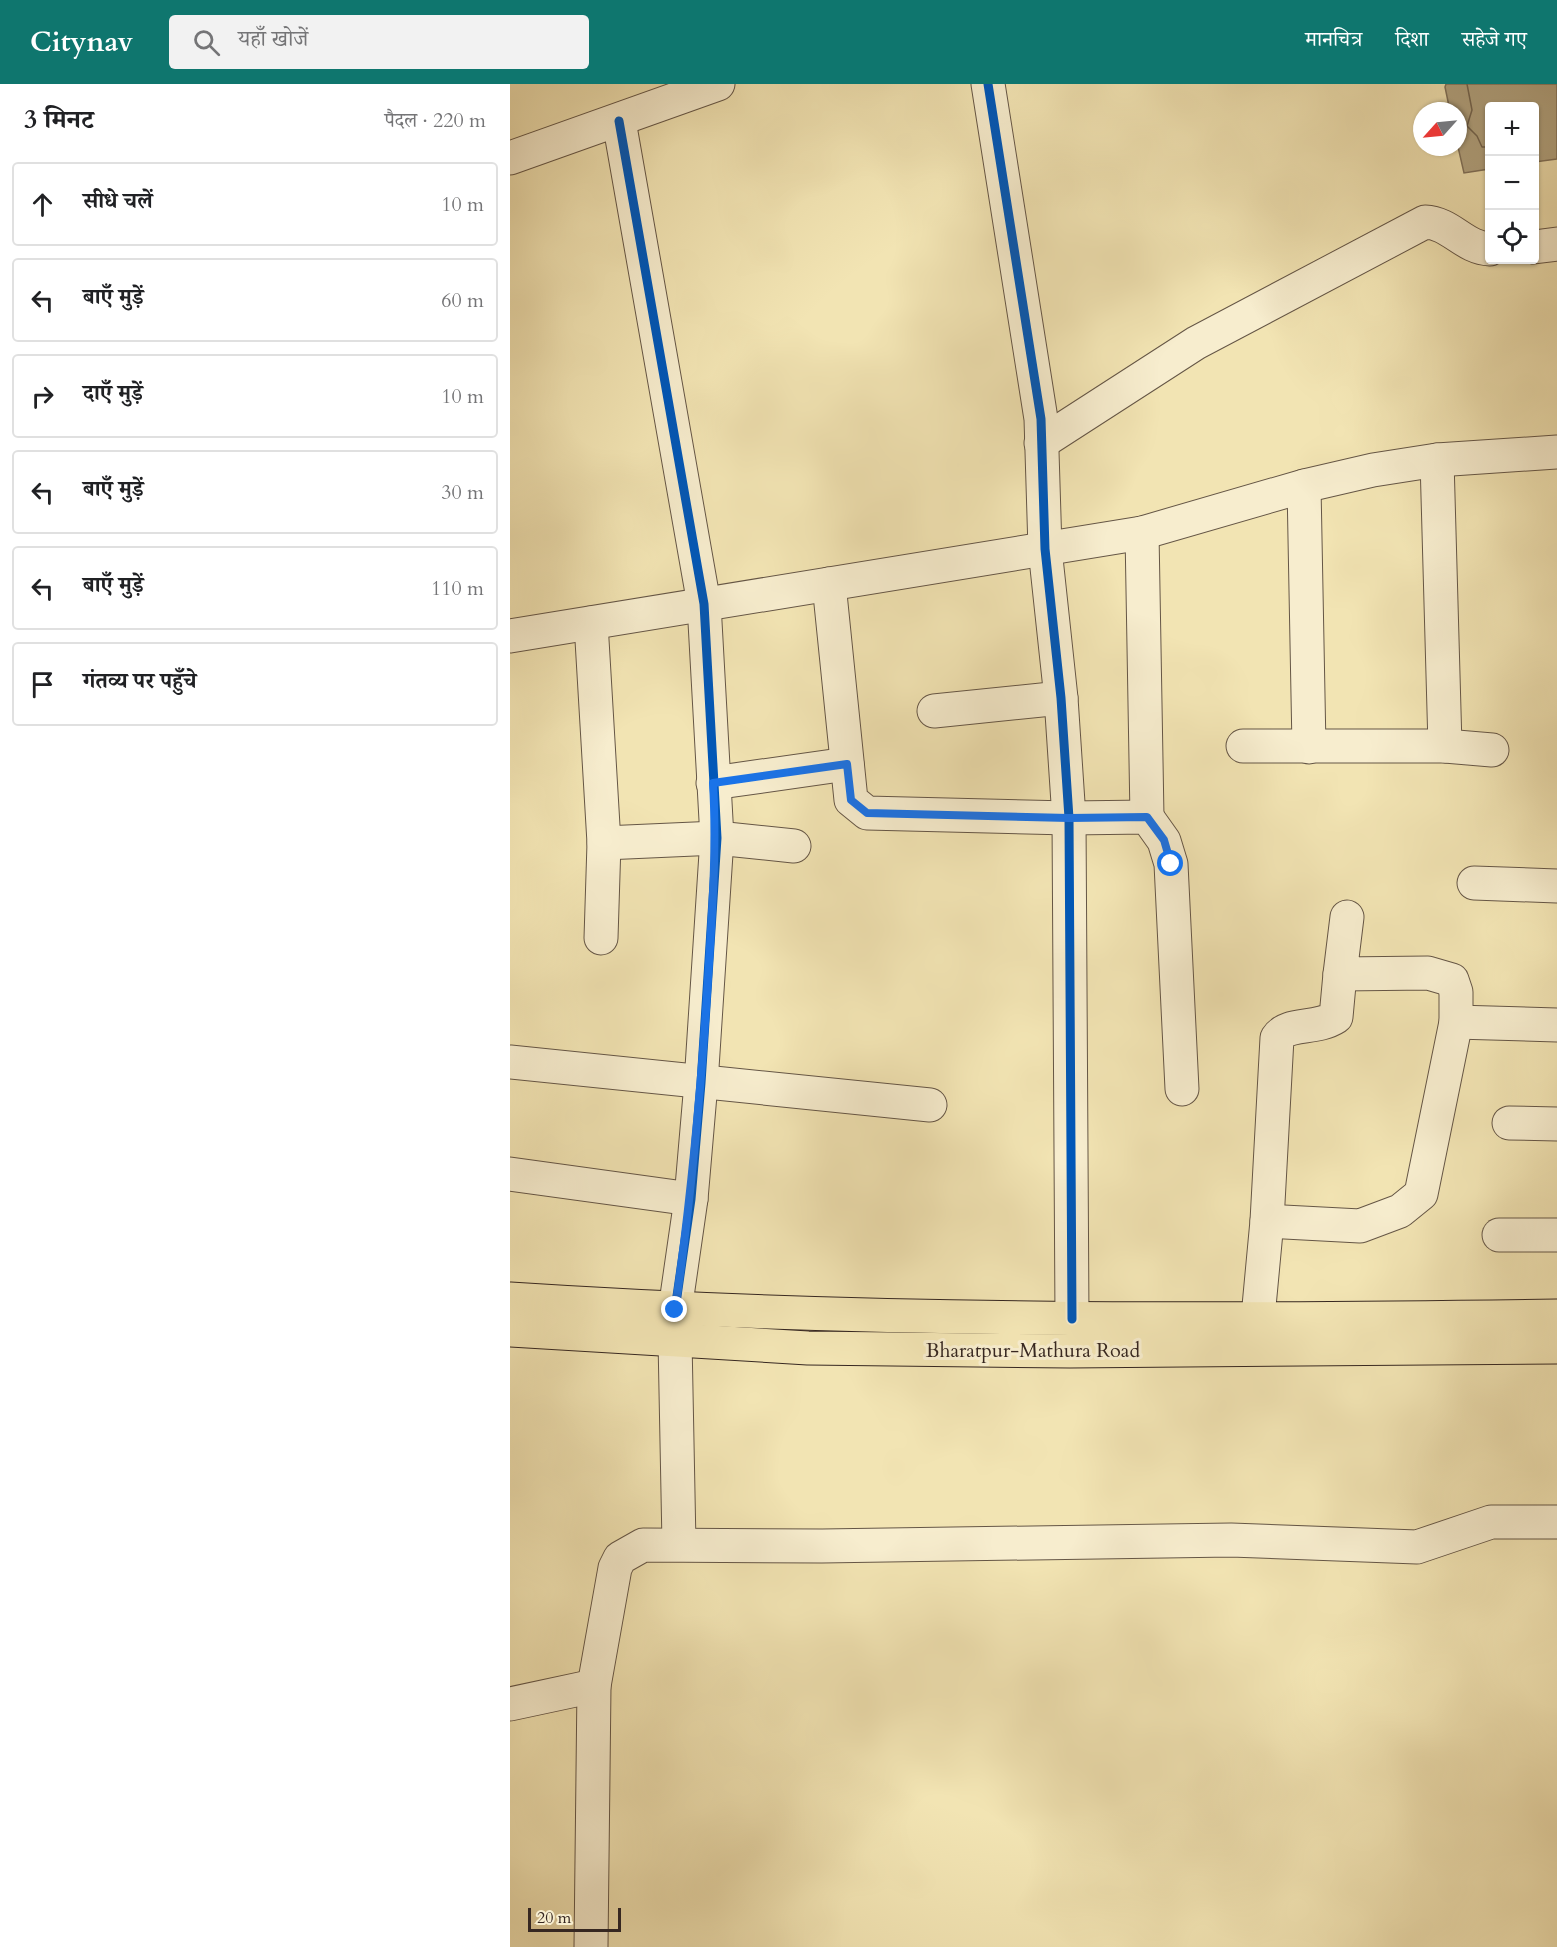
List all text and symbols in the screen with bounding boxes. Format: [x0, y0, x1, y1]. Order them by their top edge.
search box [169, 15, 589, 69]
text: Citynav [30, 23, 133, 61]
text: यहाँ खोजें [238, 24, 308, 54]
text: मानचित्र [1305, 25, 1362, 54]
text: दिशा [1395, 25, 1429, 54]
text: सहेजे गए [1462, 25, 1527, 54]
icon: search [190, 26, 223, 59]
text: 3 मिनट [24, 102, 94, 137]
north arrow [1413, 102, 1467, 156]
map controls [1485, 102, 1539, 264]
button: + [1485, 102, 1539, 156]
text: पैदल · 220 m [384, 107, 486, 134]
button: − [1485, 156, 1539, 210]
text: सीधे चलें [83, 186, 153, 216]
icon: ahead [26, 188, 59, 221]
text: 10 m [441, 191, 484, 218]
button: locate [1485, 210, 1539, 264]
text: बाएँ मुड़ें [83, 282, 143, 312]
icon: left [26, 284, 59, 317]
text: 60 m [441, 287, 484, 314]
text: दाएँ मुड़ें [83, 378, 143, 408]
icon: right [26, 380, 59, 413]
text: 10 m [441, 383, 484, 410]
text: बाएँ मुड़ें [83, 474, 143, 504]
icon: left [26, 476, 59, 509]
text: 30 m [441, 479, 484, 506]
text: बाएँ मुड़ें [83, 570, 143, 600]
icon: left [26, 572, 59, 605]
text: 110 m [431, 575, 484, 602]
text: गंतव्य पर पहुँचे [83, 666, 197, 696]
icon: arrive [26, 668, 59, 701]
route start [1157, 850, 1183, 876]
route end [661, 1296, 687, 1322]
street label: Bharatpur-Mathura Road [926, 1337, 1141, 1364]
scale bar [528, 1905, 621, 1932]
text: 20 m [537, 1907, 571, 1929]

